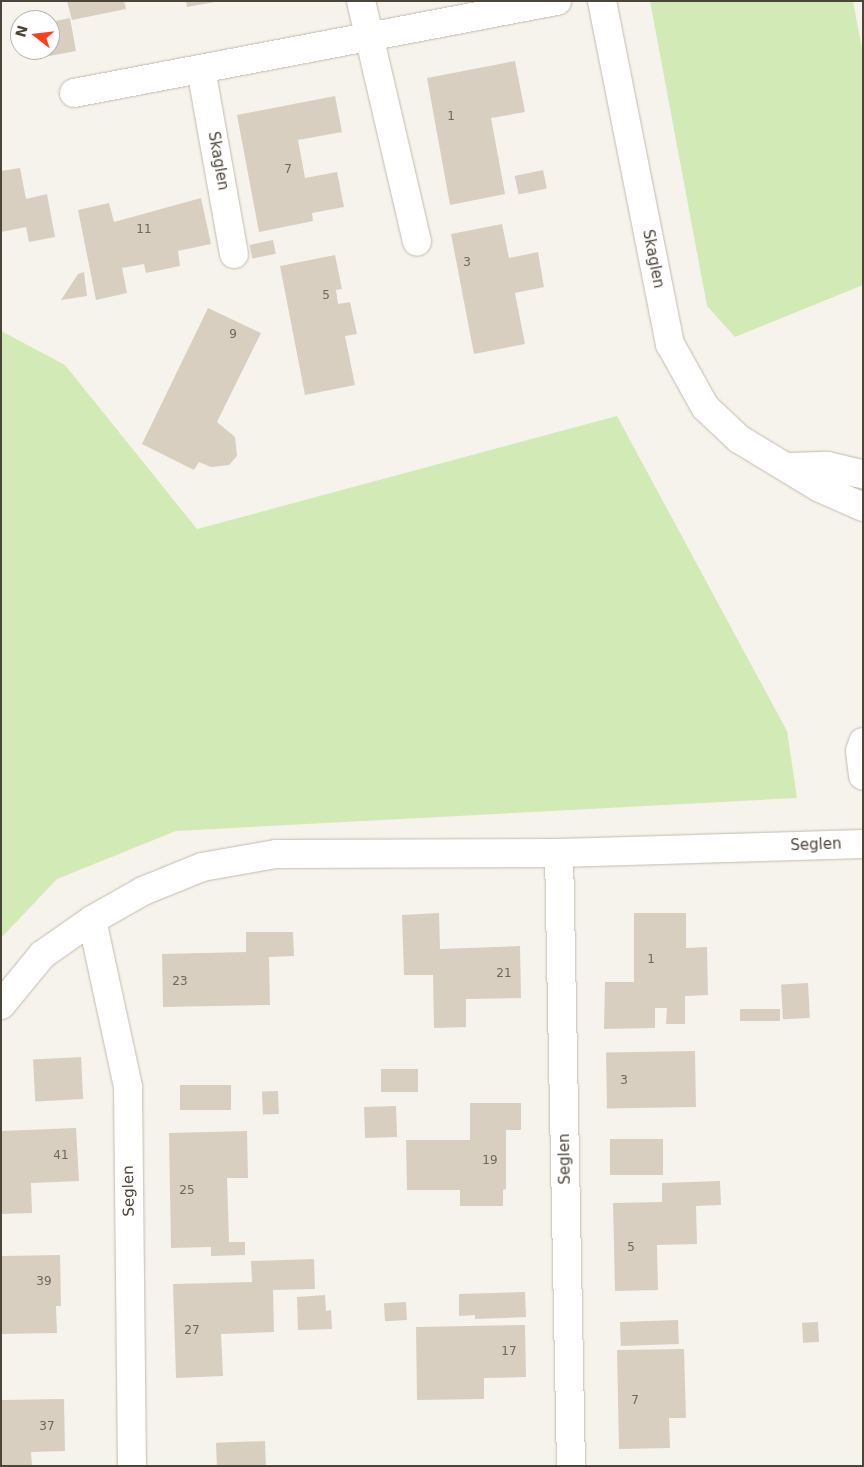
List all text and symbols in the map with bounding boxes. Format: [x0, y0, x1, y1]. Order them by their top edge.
north arrow [10, 10, 60, 60]
text: N [12, 23, 31, 39]
house number: 1 [447, 110, 455, 124]
street label: Skaglen [204, 130, 232, 192]
house number: 7 [284, 163, 292, 177]
house number: 11 [136, 223, 152, 237]
street label: Skaglen [638, 228, 668, 290]
house number: 3 [463, 256, 471, 270]
house number: 5 [322, 289, 330, 303]
house number: 9 [229, 328, 237, 342]
street label: Seglen [790, 835, 842, 855]
house number: 1 [647, 953, 655, 967]
house number: 21 [496, 967, 512, 981]
house number: 23 [172, 975, 188, 989]
house number: 3 [620, 1074, 628, 1088]
street label: Seglen [556, 1133, 574, 1185]
house number: 41 [53, 1149, 69, 1163]
house number: 19 [482, 1154, 498, 1168]
street label: Seglen [120, 1165, 138, 1217]
house number: 25 [179, 1184, 195, 1198]
house number: 5 [627, 1241, 635, 1255]
house number: 39 [36, 1275, 52, 1289]
house number: 27 [184, 1324, 200, 1338]
house number: 17 [501, 1345, 517, 1359]
house number: 7 [631, 1394, 639, 1408]
house number: 37 [39, 1420, 55, 1434]

